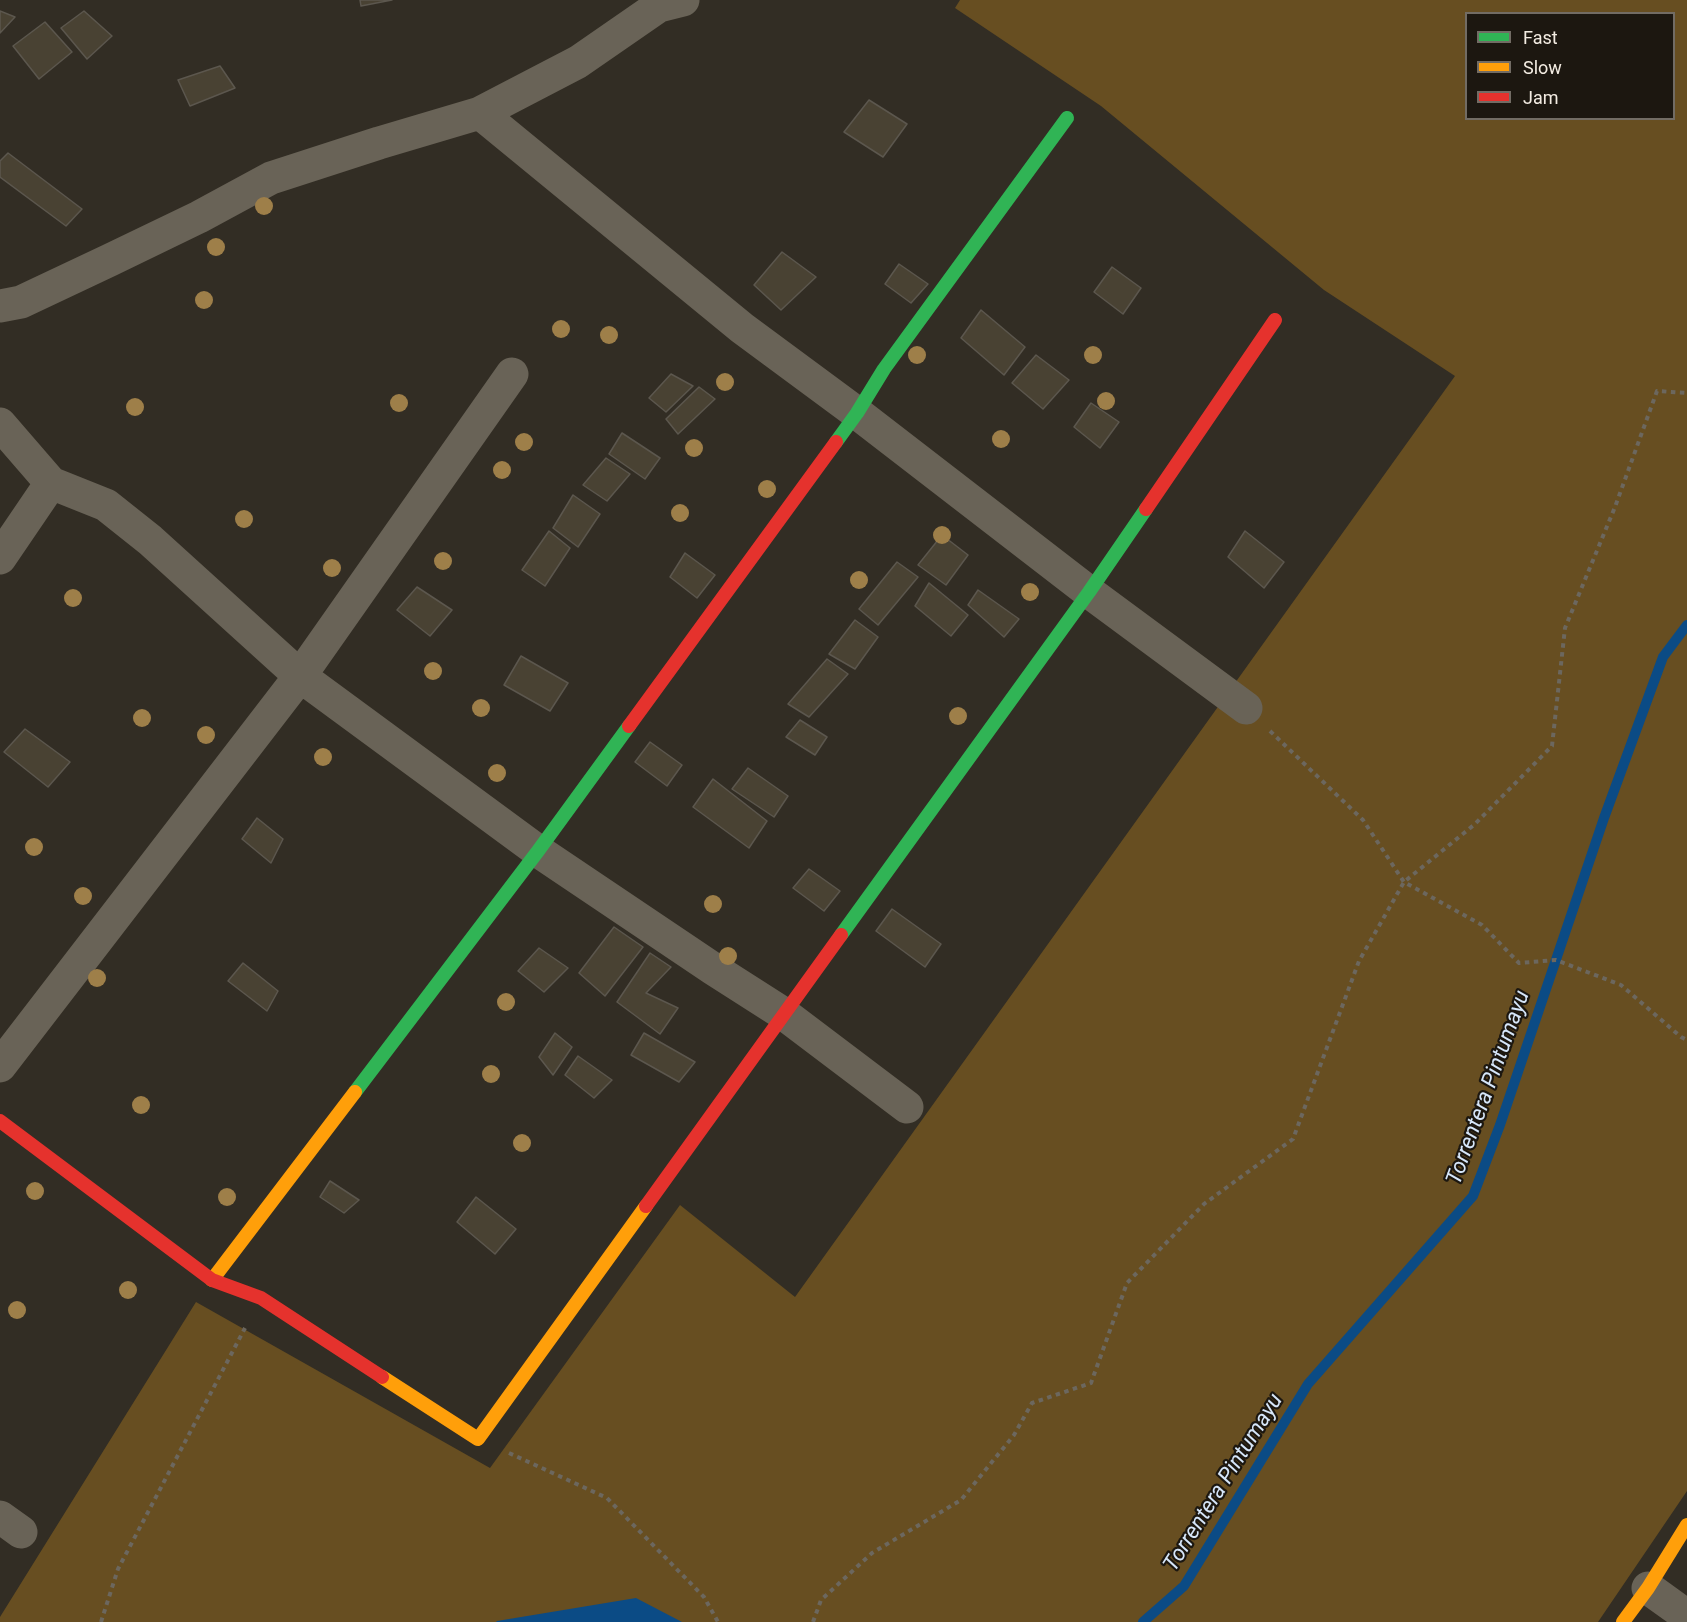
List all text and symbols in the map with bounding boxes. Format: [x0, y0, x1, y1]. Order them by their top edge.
legend [1465, 12, 1675, 120]
text: Fast [1523, 27, 1558, 48]
text: Slow [1523, 57, 1562, 78]
text: Jam [1523, 87, 1559, 108]
water label: Torrentera Pintumayu [1442, 987, 1536, 1189]
water label: Torrentera Pintumayu [1159, 1389, 1289, 1577]

